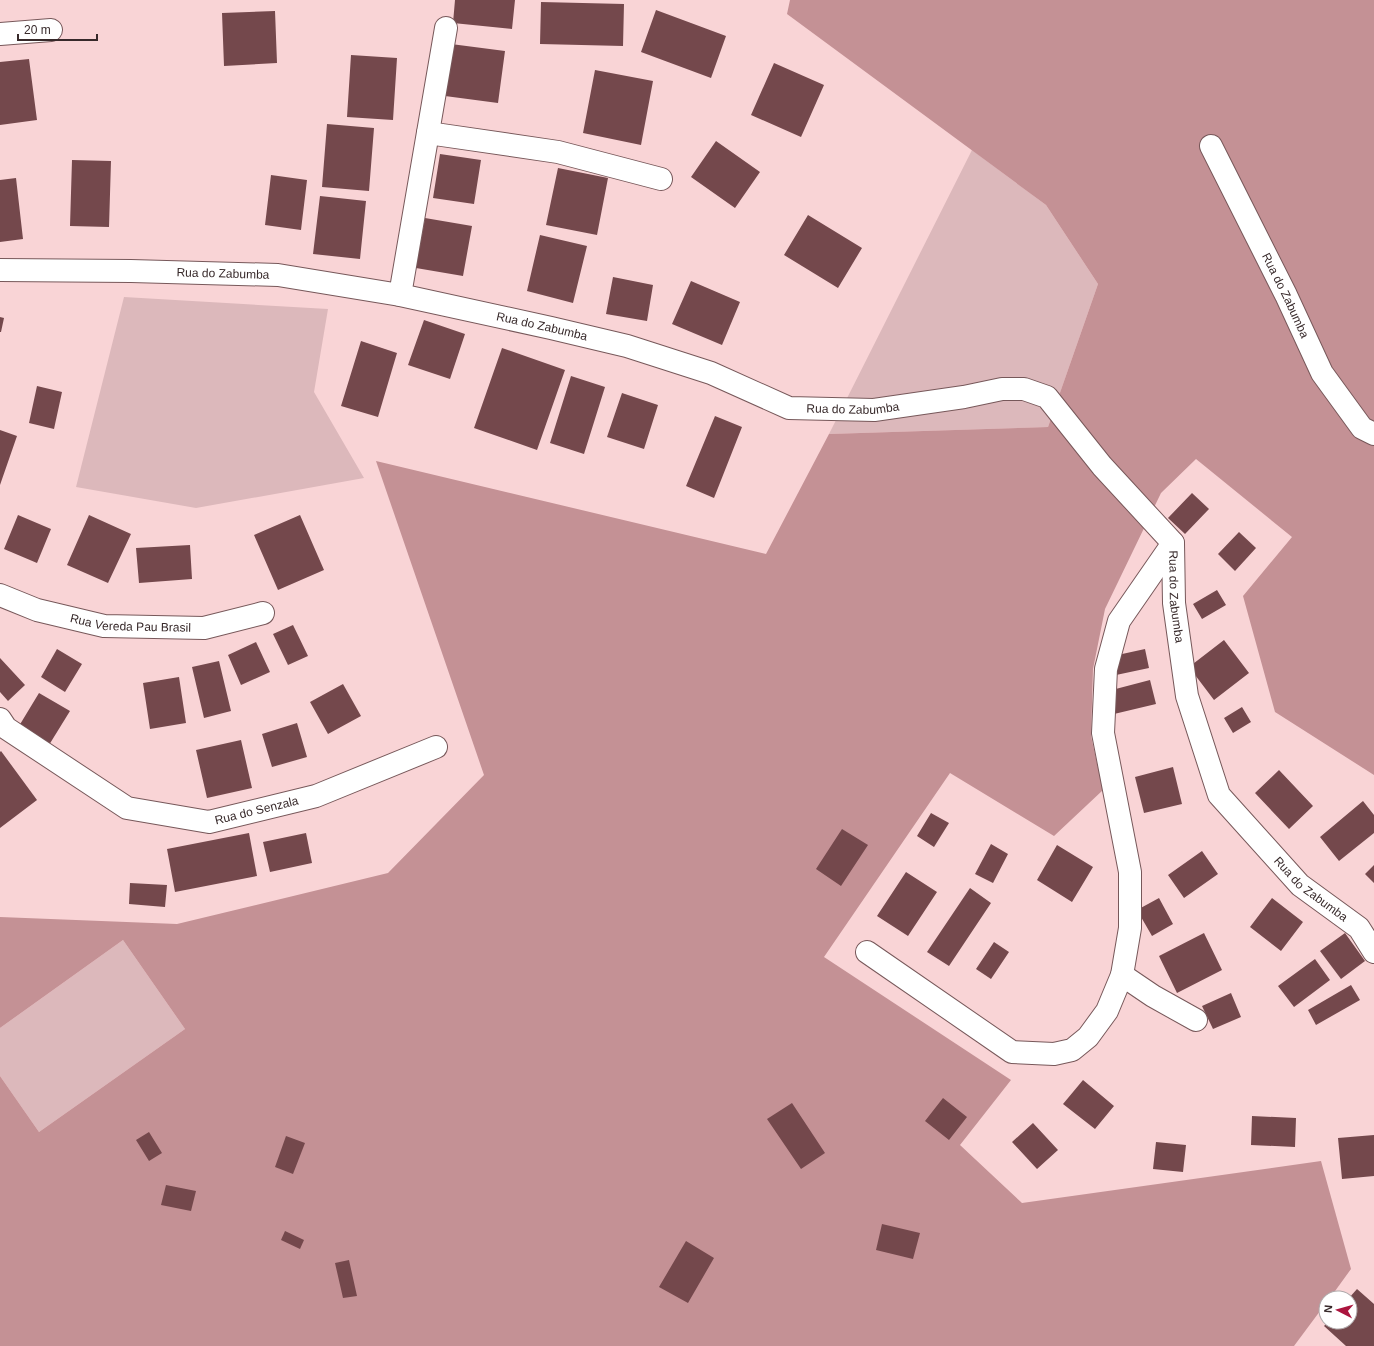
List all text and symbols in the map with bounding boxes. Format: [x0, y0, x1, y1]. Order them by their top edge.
scale bar [18, 16, 97, 42]
text: 20 m [24, 23, 51, 37]
street label: Rua do Zabumba [1259, 251, 1312, 341]
street label: Rua do Zabumba [176, 265, 270, 282]
street label: Rua do Zabumba [495, 309, 589, 343]
street label: Rua do Zabumba [806, 399, 900, 417]
street label: Rua do Zabumba [1166, 550, 1187, 644]
street label: Rua Vereda Pau Brasil [69, 611, 191, 635]
street label: Rua do Senzala [213, 793, 300, 827]
street label: Rua do Zabumba [1271, 854, 1351, 925]
north arrow [1318, 1290, 1358, 1330]
text: N [1322, 1304, 1334, 1314]

